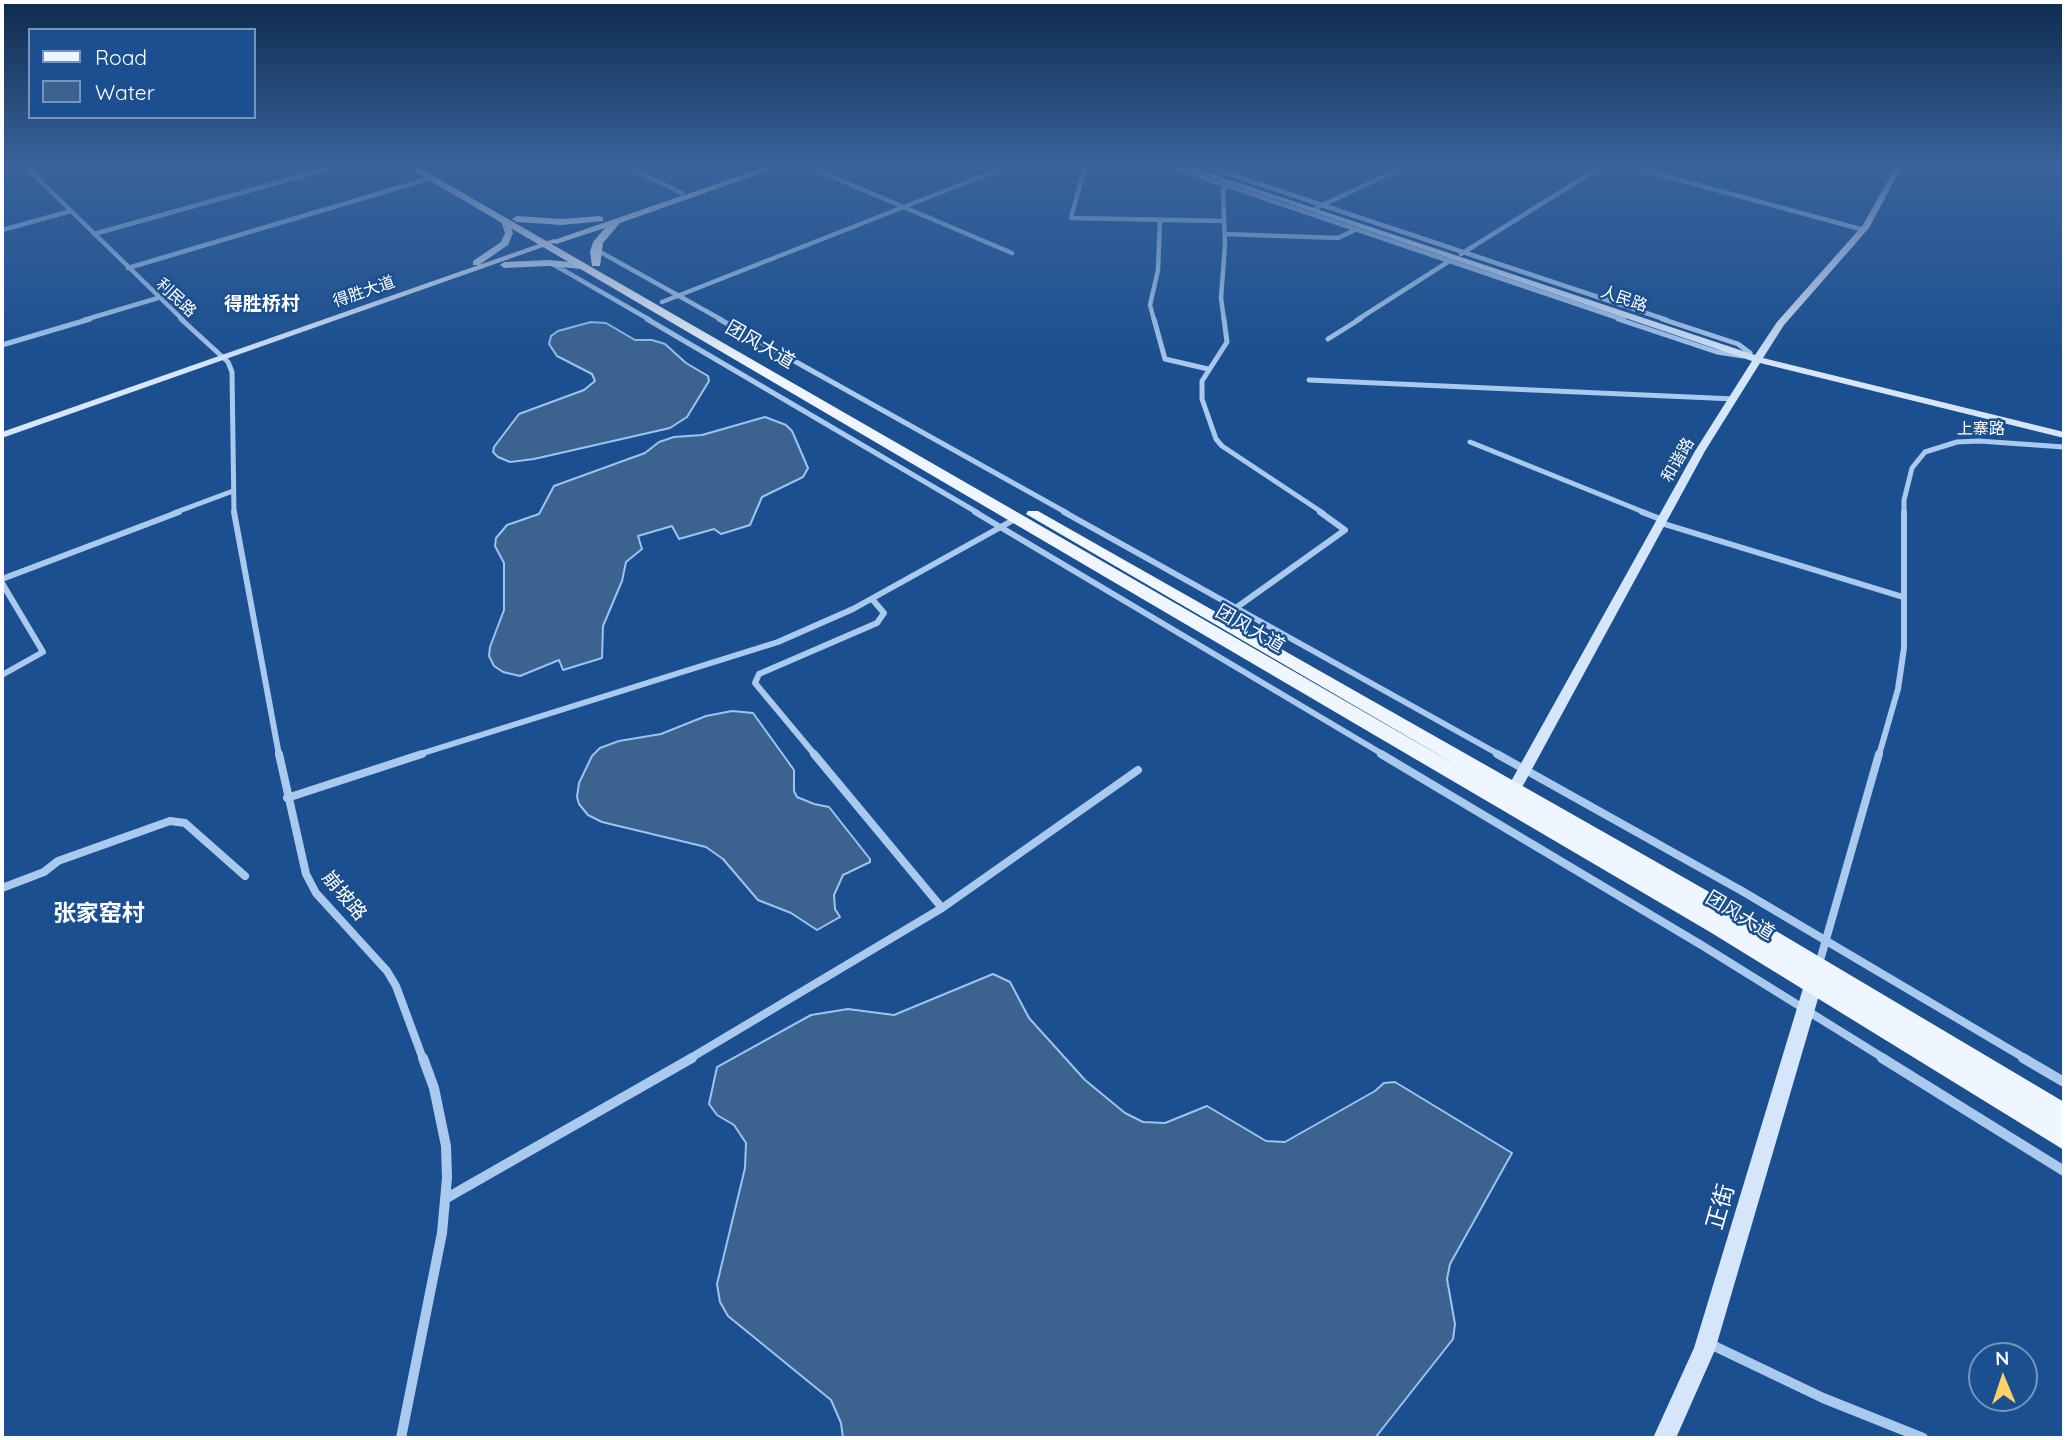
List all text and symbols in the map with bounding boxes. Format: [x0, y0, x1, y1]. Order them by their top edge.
legend [28, 28, 256, 119]
text: Road [95, 44, 147, 70]
text: Water [95, 79, 155, 105]
street label: 得胜大道 [331, 273, 397, 311]
street label: 利民路 [152, 275, 200, 321]
street label: 人民路 [1598, 282, 1650, 316]
district label: 得胜桥村 [224, 293, 300, 315]
street label: 团风大道 [721, 316, 799, 374]
street label: 上寨路 [1957, 419, 2005, 439]
street label: 和谐路 [1658, 434, 1698, 486]
street label: 团风大道 [1211, 600, 1289, 658]
street label: 崩坡路 [317, 867, 371, 925]
street label: 团风大道 [1702, 887, 1778, 945]
district label: 张家窑村 [53, 900, 145, 928]
street label: 正街 [1701, 1181, 1741, 1233]
north arrow [1968, 1342, 2038, 1412]
text: N [1995, 1346, 2010, 1370]

